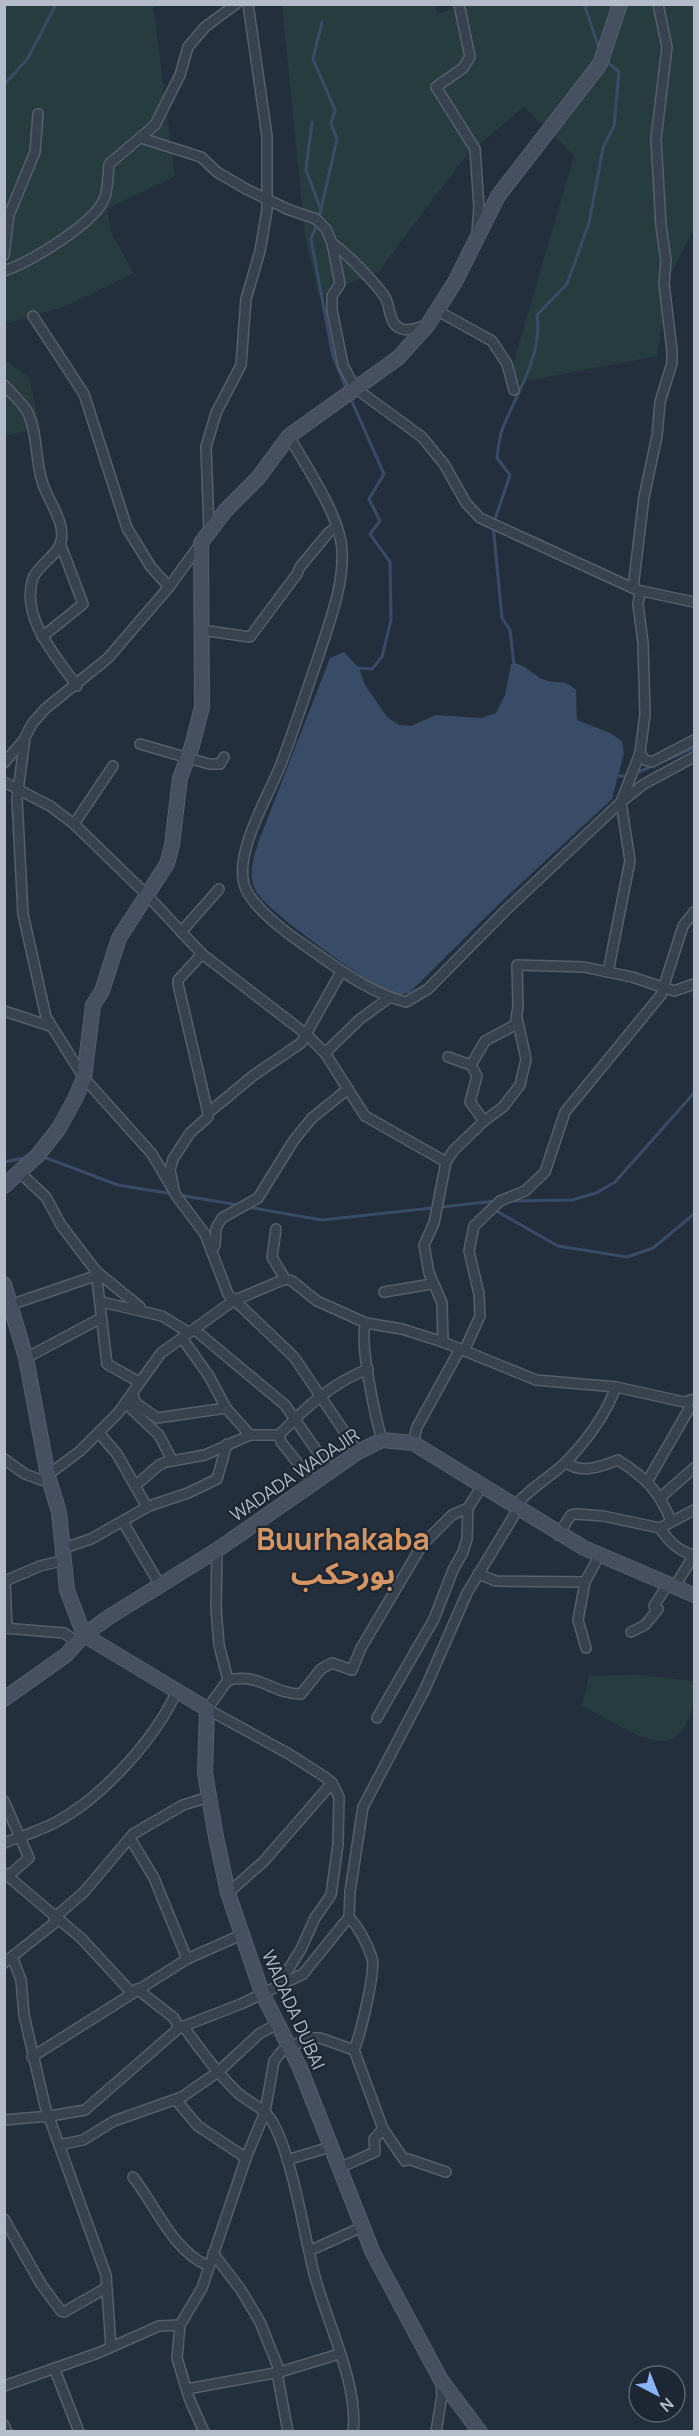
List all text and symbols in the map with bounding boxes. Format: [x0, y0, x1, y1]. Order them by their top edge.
street label: WADADA WADAJIR [225, 1422, 364, 1526]
district label: Buurhakaba بورحكب [256, 1518, 430, 1593]
street label: WADADA DUBAI [257, 1946, 331, 2073]
north arrow [627, 2364, 687, 2424]
text: N [655, 2393, 679, 2417]

